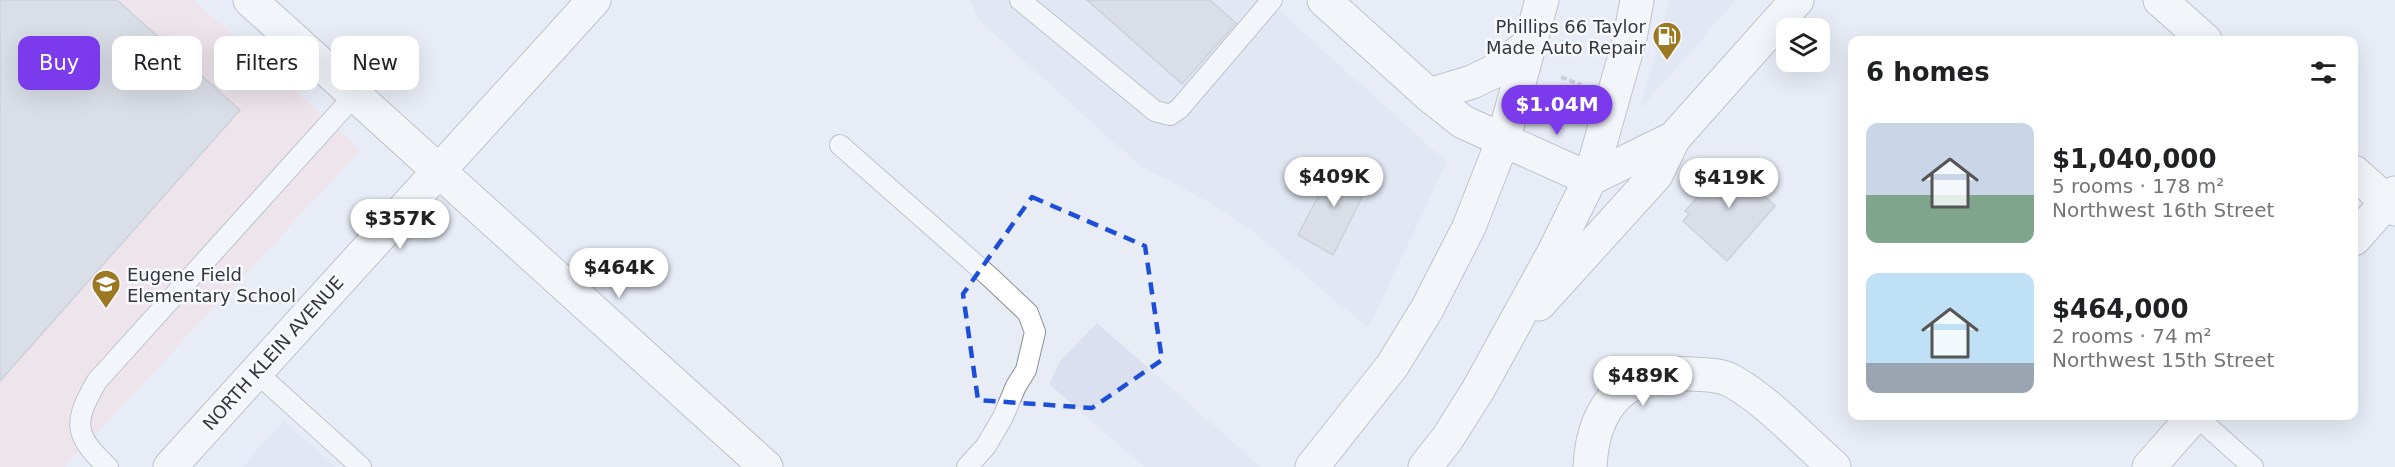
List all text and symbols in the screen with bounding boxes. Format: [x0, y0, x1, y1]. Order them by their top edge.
place label: Phillips 66 Taylor Made Auto Repair [1486, 16, 1647, 58]
map controls [1776, 18, 1830, 72]
button: layers [1776, 18, 1830, 72]
fuel station icon: Phillips 66 Taylor Made Auto Repair [1651, 20, 1683, 62]
chip: Buy [18, 36, 100, 90]
chip: Rent [112, 36, 202, 90]
chip: Filters [214, 36, 319, 90]
chip: New [331, 36, 419, 90]
icon: filters [2307, 56, 2340, 89]
text: 6 homes [1866, 57, 1990, 87]
pin: $1.04M [1508, 85, 1606, 136]
text: $1.04M [1515, 92, 1599, 116]
text: $1,040,000 [2052, 144, 2216, 174]
icon: home [1914, 147, 1986, 219]
pin: $409K [1292, 157, 1376, 208]
pin: $419K [1687, 158, 1771, 209]
text: $409K [1298, 164, 1370, 188]
text: $419K [1693, 165, 1765, 189]
text: 5 rooms · 178 m² [2052, 174, 2224, 198]
text: Northwest 16th Street [2052, 198, 2274, 222]
pin: $357K [358, 199, 442, 250]
text: $357K [364, 206, 436, 230]
pin: $464K [577, 248, 661, 299]
text: $464K [583, 255, 655, 279]
place label: Eugene Field Elementary School [127, 264, 296, 306]
school or university icon: Eugene Field Elementary School [90, 268, 122, 310]
street label: NORTH KLEIN AVENUE [198, 272, 348, 434]
text: $464,000 [2052, 294, 2189, 324]
icon: home [1914, 297, 1986, 369]
text: 2 rooms · 74 m² [2052, 324, 2212, 348]
text: Northwest 15th Street [2052, 348, 2274, 372]
pin: $489K [1601, 356, 1685, 407]
text: $489K [1607, 363, 1679, 387]

